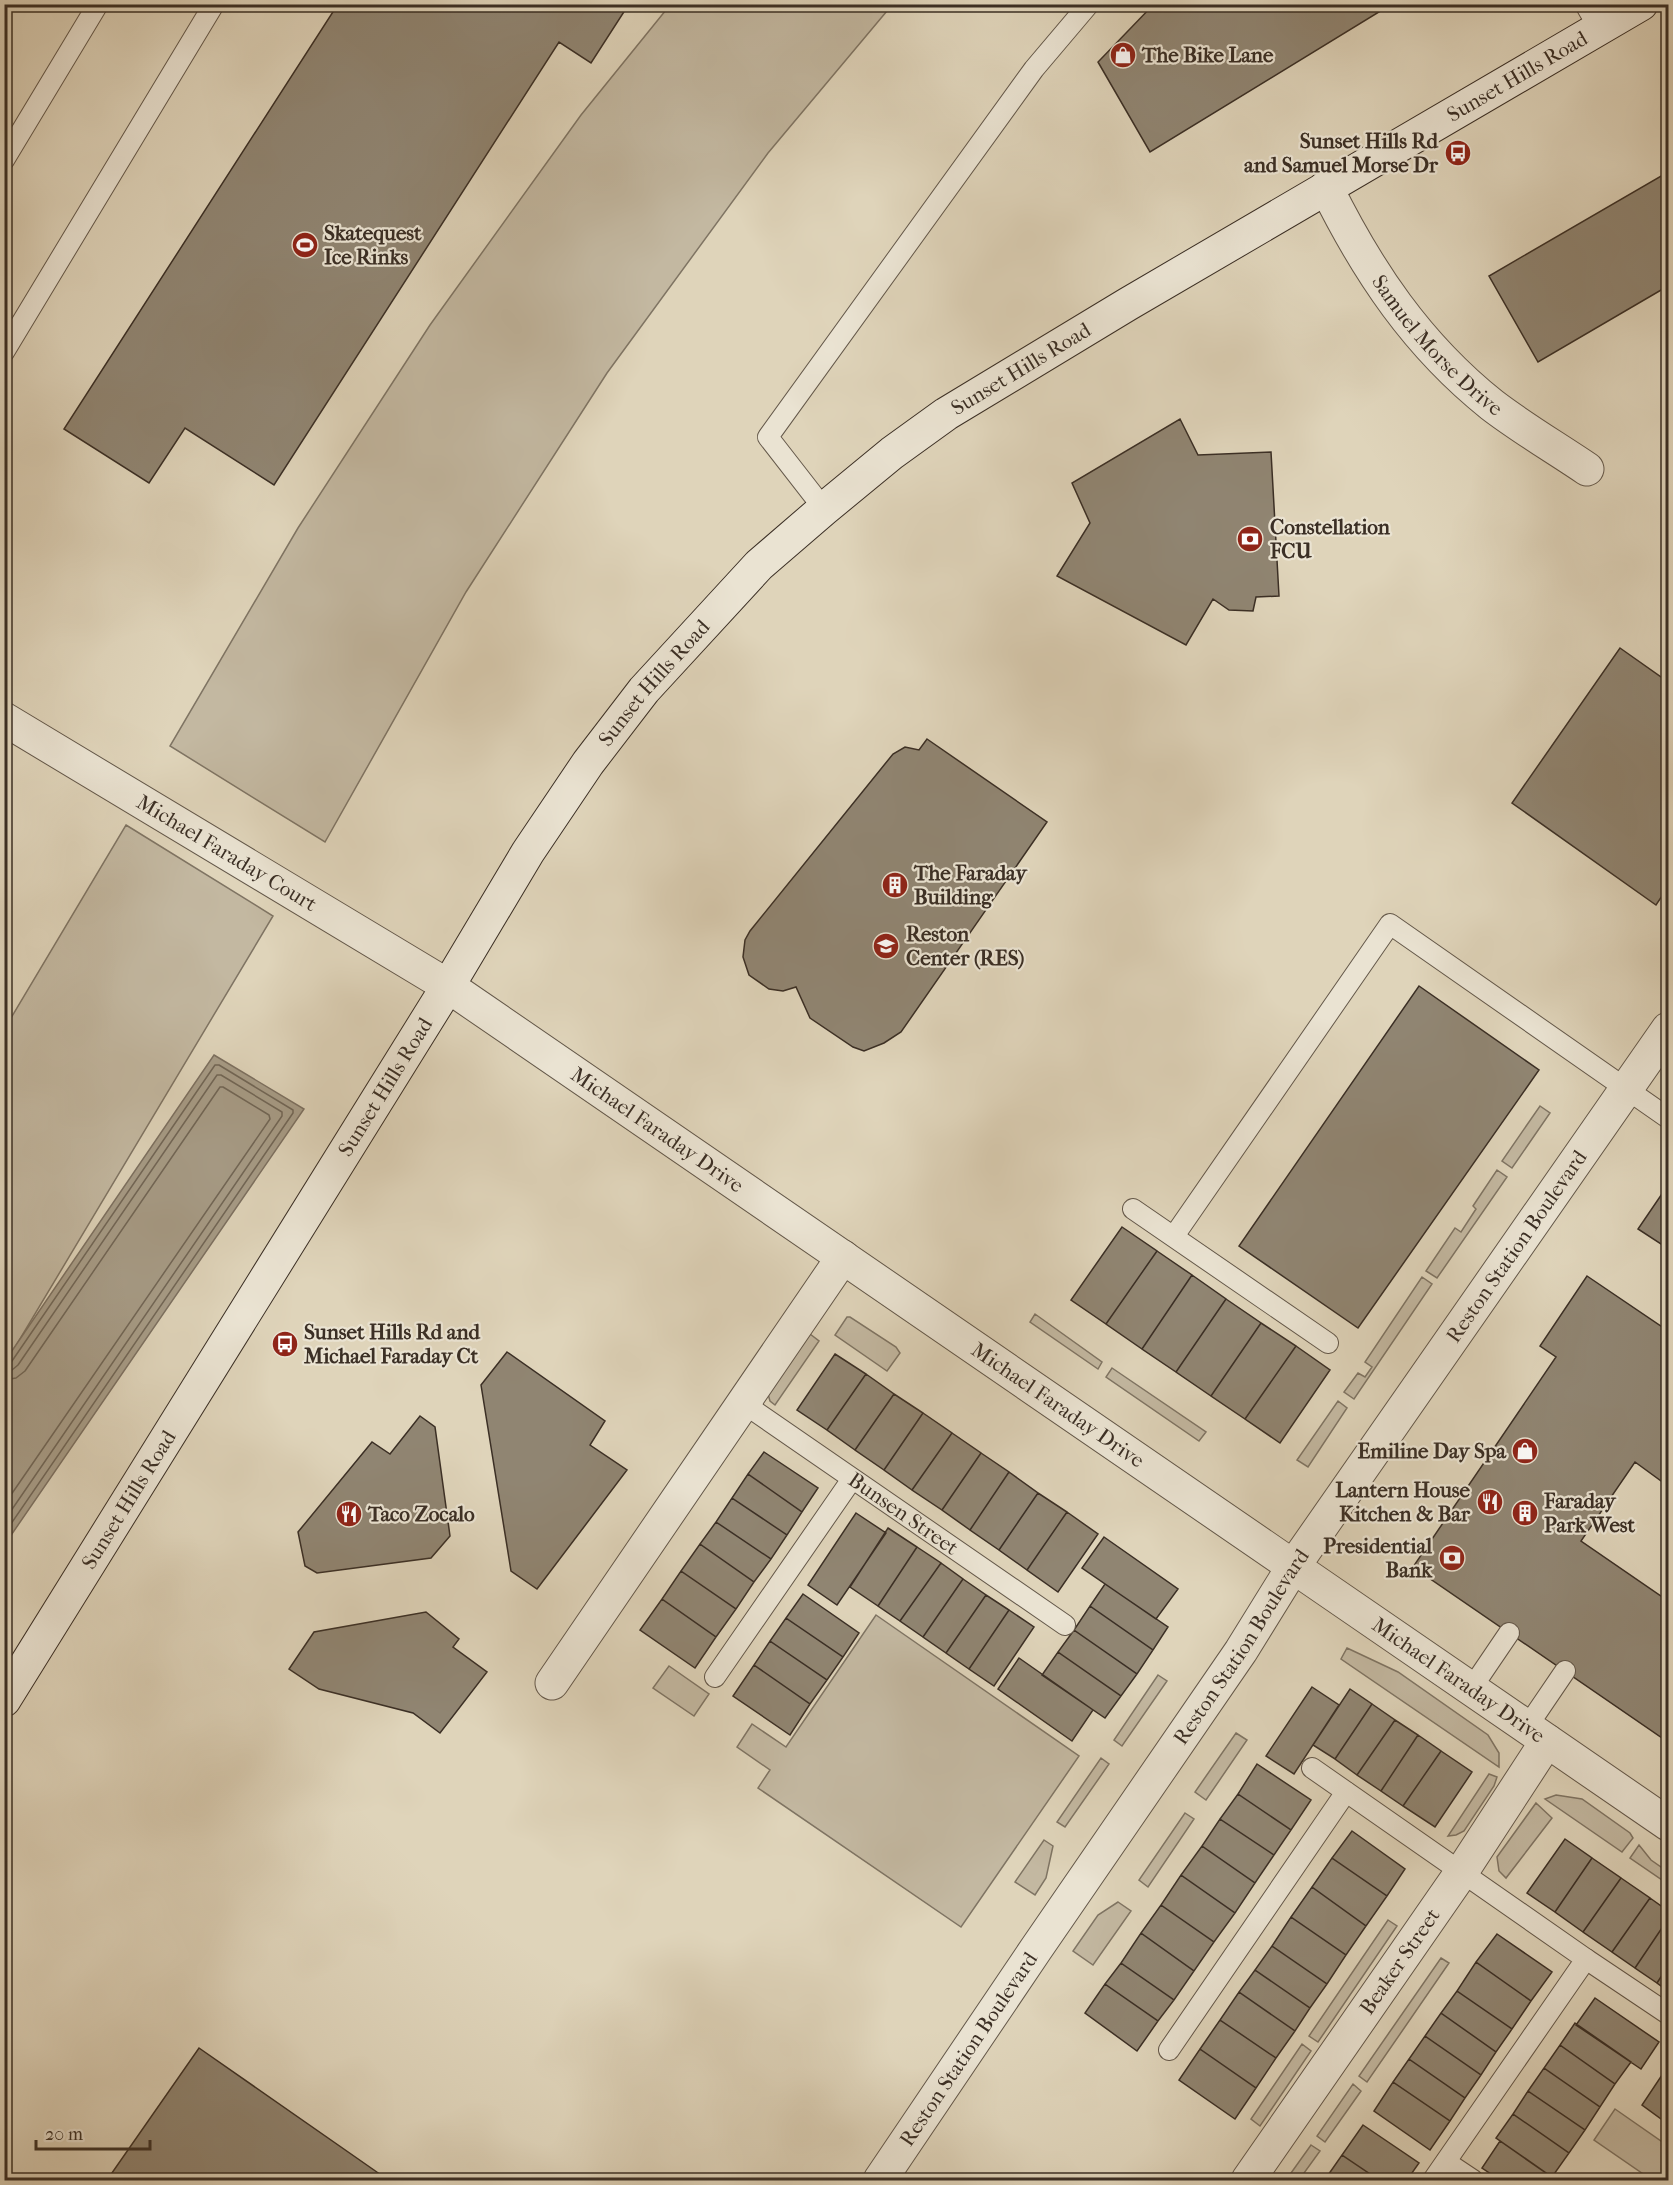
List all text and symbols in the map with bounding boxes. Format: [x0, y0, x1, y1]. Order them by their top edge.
street label: Sunset Hills Road [1443, 26, 1592, 127]
shop icon: The Bike Lane [1108, 40, 1138, 70]
place label: The Bike Lane [1141, 43, 1274, 67]
place label: Sunset Hills Rd and Samuel Morse Dr [1244, 129, 1439, 177]
bus stop icon: Sunset Hills Rd and Samuel Morse Dr [1443, 138, 1473, 168]
place label: Skatequest Ice Rinks [324, 221, 422, 269]
sports icon: Skatequest Ice Rinks [290, 230, 320, 260]
street label: Samuel Morse Drive [1367, 271, 1507, 421]
street label: Sunset Hills Road [947, 317, 1095, 420]
place label: Constellation FCU [1269, 515, 1391, 563]
bank icon: Constellation FCU [1235, 524, 1265, 554]
street label: Sunset Hills Road [593, 614, 715, 751]
street label: Michael Faraday Court [132, 790, 322, 917]
place label: The Faraday Building [913, 861, 1028, 909]
building icon: The Faraday Building [880, 870, 910, 900]
place label: Reston Center (RES) [906, 922, 1025, 970]
school or university icon: Reston Center (RES) [871, 931, 901, 961]
street label: Sunset Hills Road [333, 1013, 438, 1161]
street label: Michael Faraday Drive [566, 1062, 748, 1197]
street label: Reston Station Boulevard [1441, 1145, 1592, 1347]
place label: Sunset Hills Rd and Michael Faraday Ct [303, 1320, 480, 1368]
bus stop icon: Sunset Hills Rd and Michael Faraday Ct [270, 1329, 300, 1359]
street label: Michael Faraday Drive [967, 1337, 1149, 1473]
street label: Sunset Hills Road [77, 1425, 181, 1573]
shop icon: Emiline Day Spa [1510, 1436, 1540, 1466]
place label: Emiline Day Spa [1357, 1439, 1507, 1463]
street label: Bunsen Street [844, 1467, 963, 1560]
place label: Lantern House Kitchen & Bar [1335, 1478, 1471, 1526]
restaurant icon: Lantern House Kitchen & Bar [1475, 1487, 1505, 1517]
place label: Faraday Park West [1543, 1489, 1636, 1537]
building icon: Faraday Park West [1510, 1498, 1540, 1528]
restaurant icon: Taco Zocalo [334, 1499, 364, 1529]
place label: Taco Zocalo [367, 1502, 475, 1526]
place label: Presidential Bank [1323, 1534, 1433, 1582]
bank icon: Presidential Bank [1437, 1543, 1467, 1573]
street label: Reston Station Boulevard [1168, 1544, 1314, 1749]
street label: Michael Faraday Drive [1368, 1612, 1549, 1748]
street label: Beaker Street [1355, 1903, 1445, 2019]
street label: Reston Station Boulevard [894, 1947, 1043, 2151]
scale bar [36, 2113, 150, 2151]
text: 20 m [45, 2124, 83, 2145]

